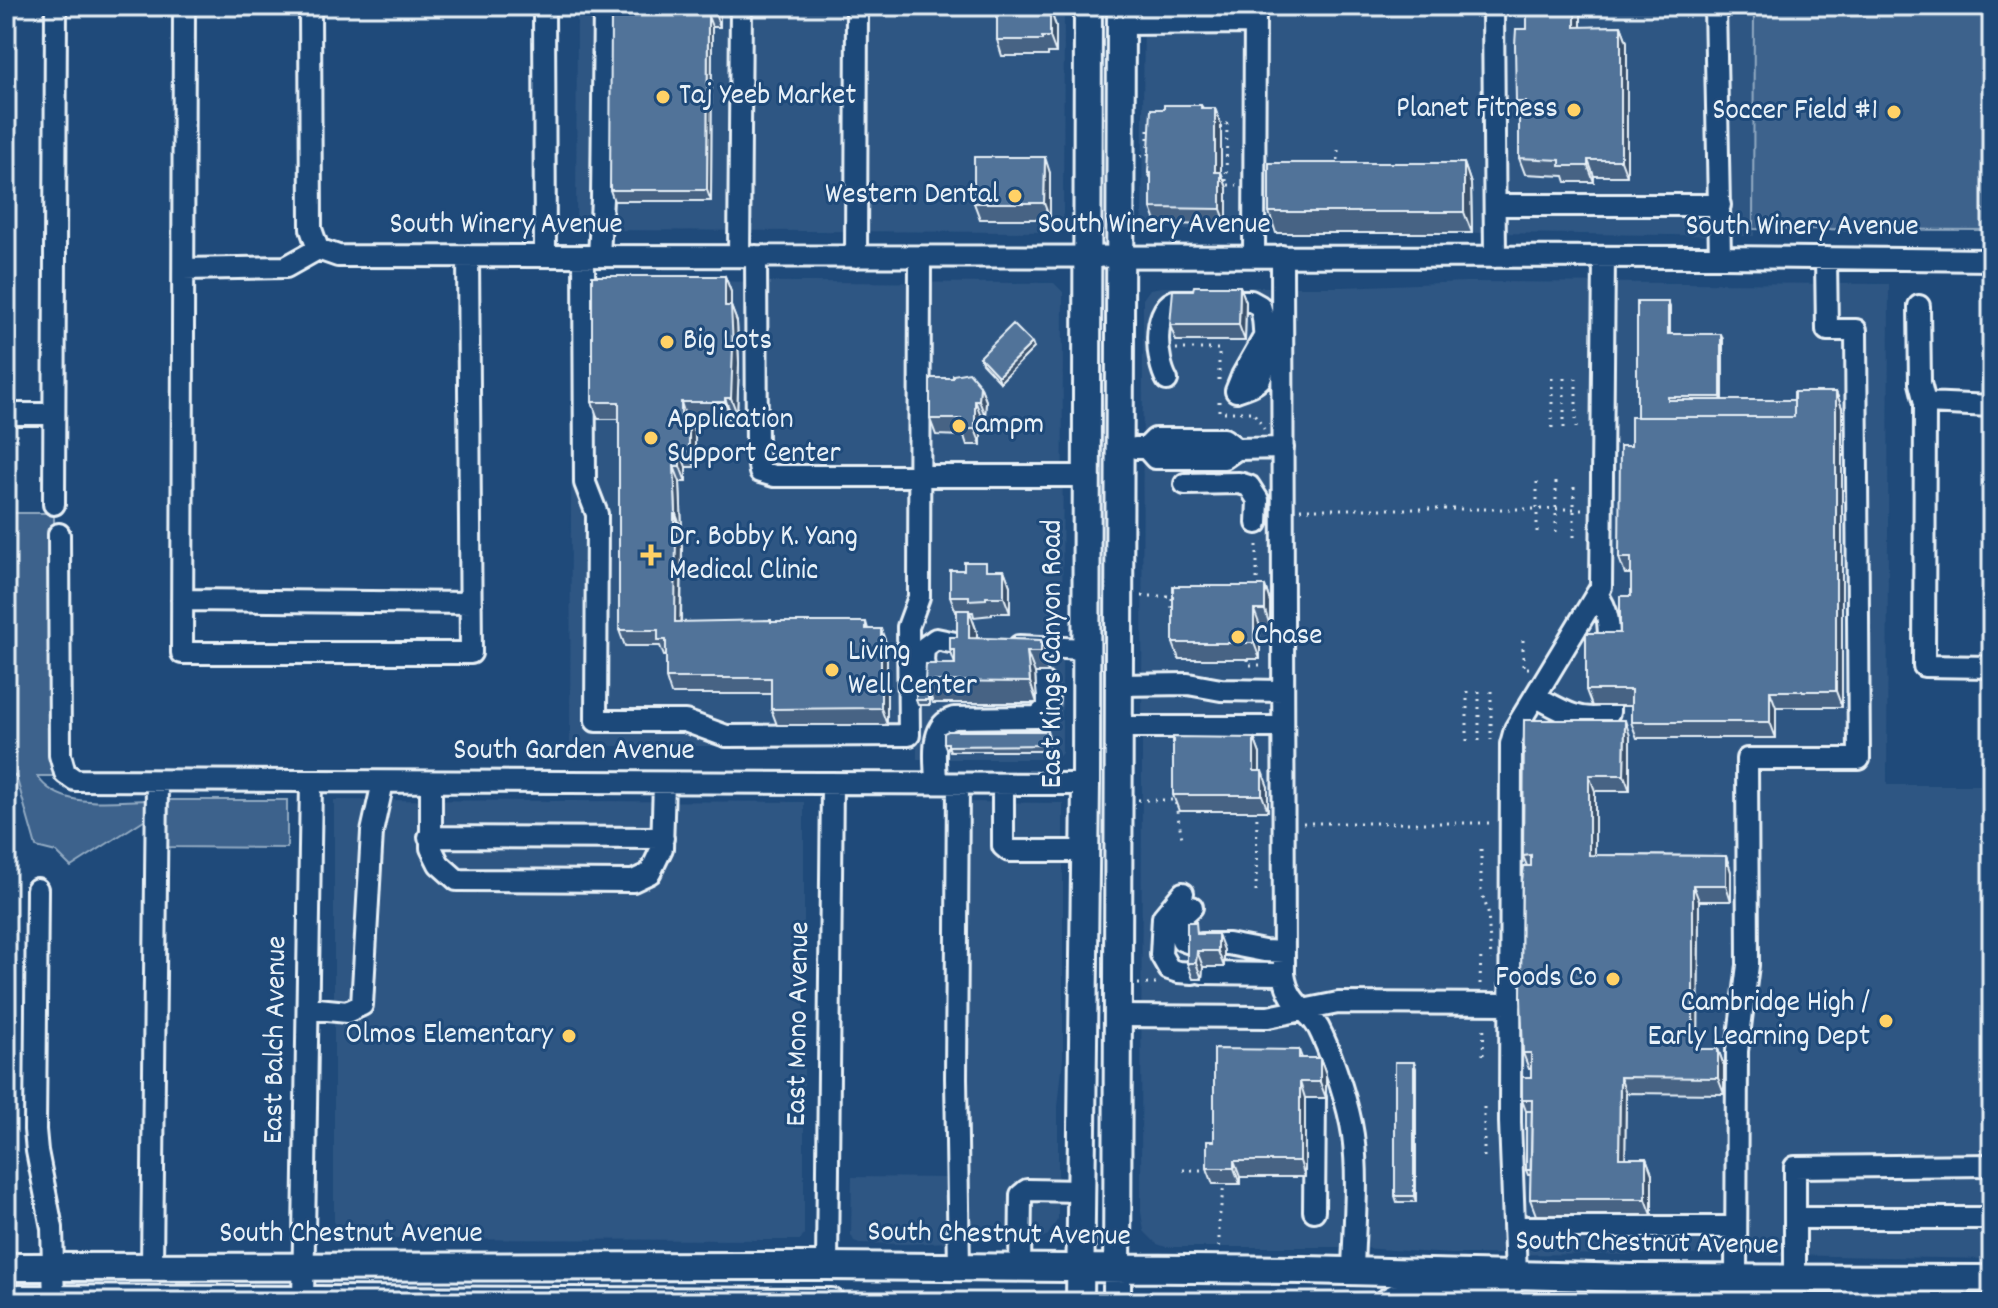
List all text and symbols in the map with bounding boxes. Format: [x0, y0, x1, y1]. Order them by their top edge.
place label: Taj Yeeb Market [679, 76, 856, 119]
marker: Taj Yeeb Market [654, 88, 672, 106]
place label: Planet Fitness [1396, 89, 1558, 132]
place label: Soccer Field #1 [1712, 91, 1878, 134]
marker: Planet Fitness [1565, 101, 1583, 119]
marker: Soccer Field #1 [1885, 103, 1903, 121]
place label: Western Dental [825, 175, 999, 218]
marker: Western Dental [1006, 187, 1024, 205]
street label: South Winery Avenue [389, 205, 623, 248]
street label: South Winery Avenue [1037, 205, 1271, 248]
street label: South Winery Avenue [1685, 207, 1919, 250]
place label: Big Lots [683, 321, 772, 364]
marker: Big Lots [658, 333, 676, 351]
place label: Application Support Center [667, 400, 841, 477]
place label: ampm [975, 405, 1044, 448]
marker: ampm [950, 417, 968, 435]
marker: Application Support Center [642, 429, 660, 447]
place label: Dr. Bobby K. Yang Medical Clinic [669, 517, 858, 594]
street label: East Kings Canyon Road [1033, 519, 1076, 789]
marker: Dr. Bobby K. Yang Medical Clinic [640, 544, 662, 566]
place label: Chase [1254, 616, 1322, 659]
marker: Chase [1229, 628, 1247, 646]
place label: Living Well Center [848, 632, 977, 709]
marker: Living Well Center [823, 661, 841, 679]
street label: South Garden Avenue [453, 731, 695, 774]
street label: East Mono Avenue [777, 921, 823, 1127]
street label: East Balch Avenue [254, 935, 300, 1145]
place label: Foods Co [1495, 958, 1597, 1001]
marker: Foods Co [1604, 970, 1622, 988]
place label: Cambridge High / Early Learning Dept [1648, 983, 1870, 1060]
marker: Cambridge High / Early Learning Dept [1877, 1012, 1895, 1030]
place label: Olmos Elementary [345, 1015, 554, 1058]
marker: Olmos Elementary [560, 1027, 578, 1045]
street label: South Chestnut Avenue [867, 1212, 1131, 1260]
street label: South Chestnut Avenue [219, 1214, 483, 1257]
street label: South Chestnut Avenue [1515, 1221, 1779, 1269]

